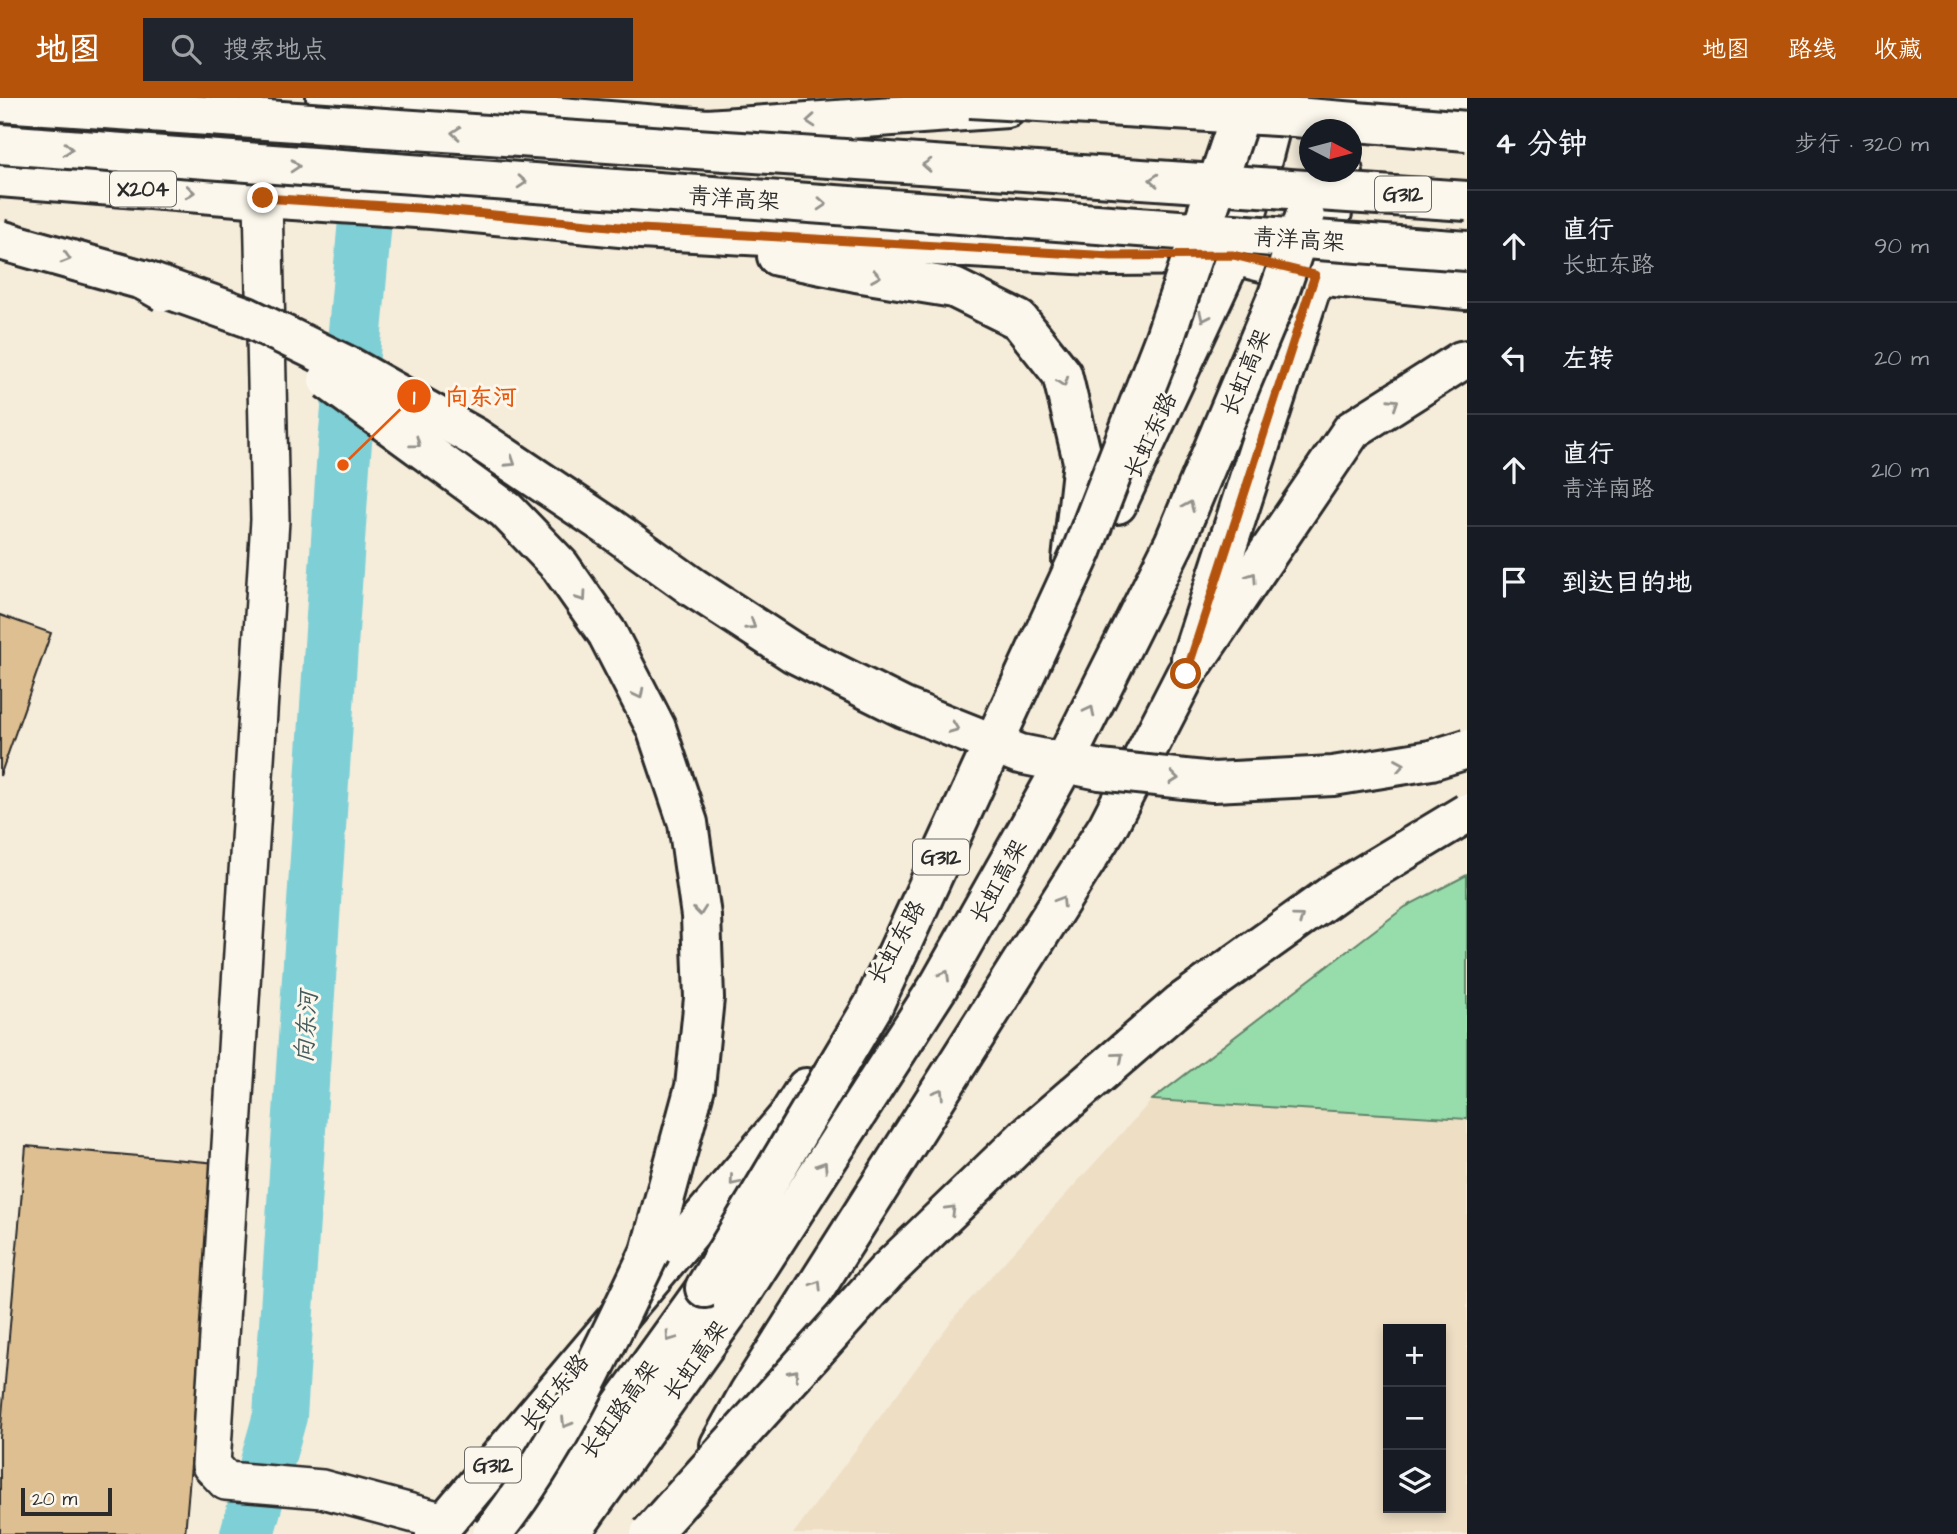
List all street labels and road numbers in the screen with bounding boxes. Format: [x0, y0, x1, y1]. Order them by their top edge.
road number: X204 [110, 172, 176, 206]
road number: G312 [1375, 176, 1431, 212]
street label: 青洋高架 [687, 180, 781, 218]
street label: 青洋高架 [1252, 221, 1346, 259]
street label: 长虹高架 [1213, 324, 1279, 421]
street label: 长虹东路 [1117, 387, 1185, 484]
street label: 长虹高架 [963, 833, 1035, 929]
road number: G312 [913, 840, 969, 874]
street label: 长虹东路 [861, 894, 933, 990]
street label: 长虹高架 [656, 1314, 736, 1407]
street label: 长虹东路 [513, 1347, 597, 1438]
street label: 长虹路高架 [573, 1354, 667, 1466]
road number: G312 [465, 1448, 521, 1482]

